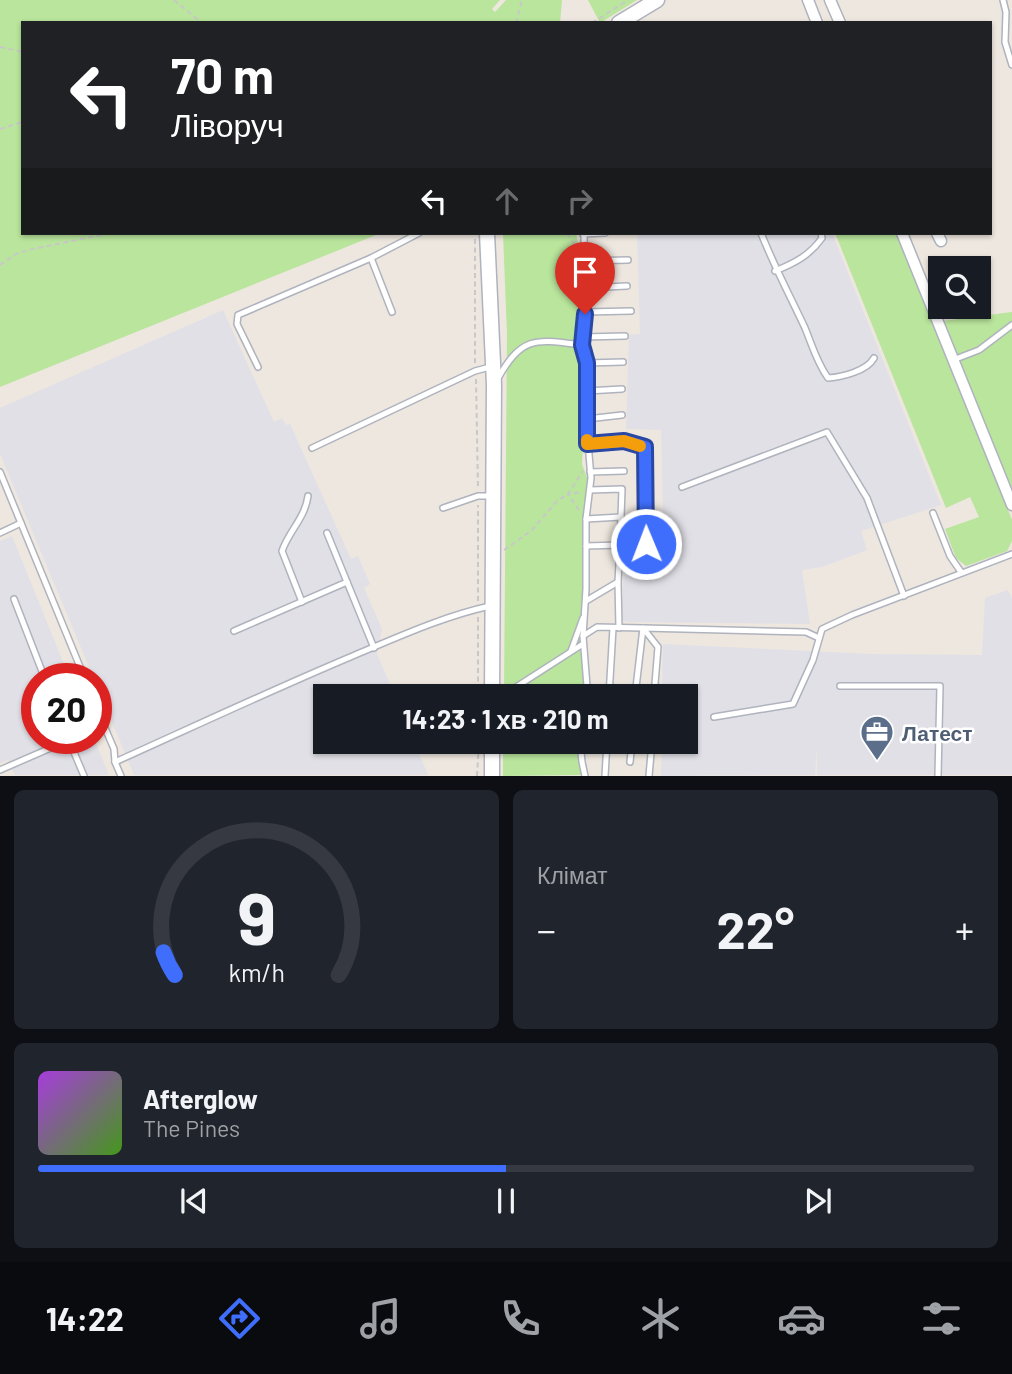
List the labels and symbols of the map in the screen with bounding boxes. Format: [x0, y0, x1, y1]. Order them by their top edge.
pin [555, 242, 615, 314]
position arrow [609, 507, 683, 581]
speed limit sign: 20 [21, 663, 112, 754]
office icon: Латест [858, 713, 896, 762]
place label: Латест [902, 720, 973, 745]

